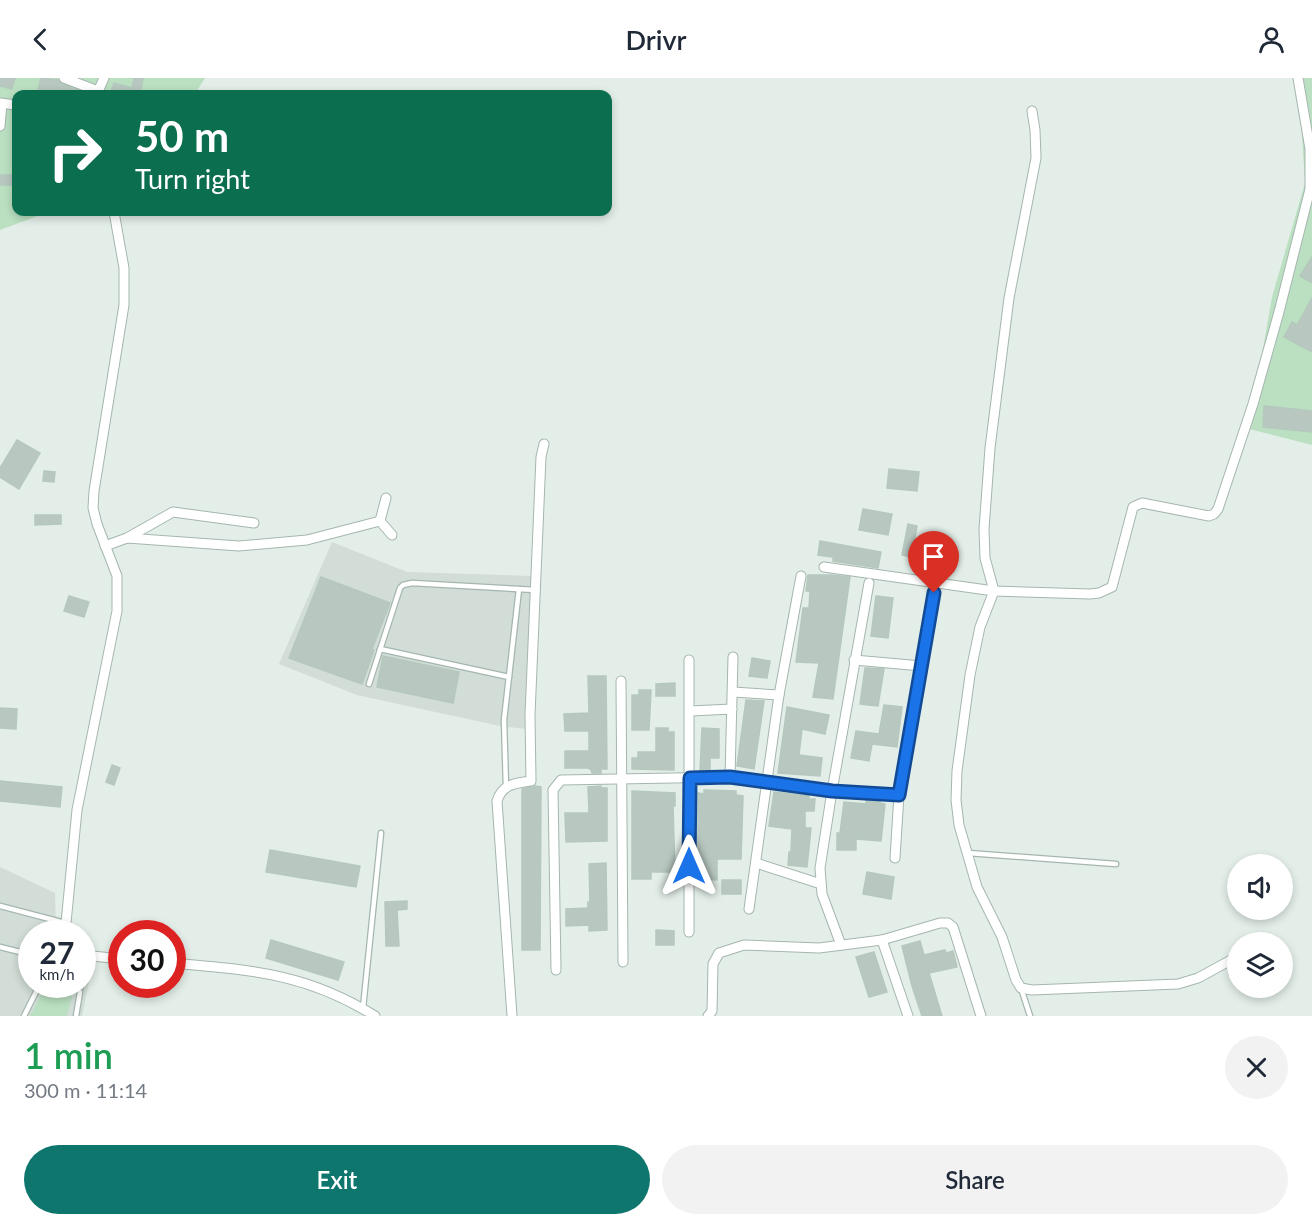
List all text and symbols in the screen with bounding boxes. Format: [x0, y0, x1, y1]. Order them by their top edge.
icon: back [24, 23, 57, 56]
text: Drivr [626, 23, 687, 56]
icon: person [1255, 23, 1288, 56]
text: 50 m [135, 111, 229, 161]
icon: right [36, 114, 114, 192]
text: Turn right [135, 162, 250, 195]
pin [908, 531, 959, 593]
icon: arrive [917, 540, 950, 573]
position arrow [657, 834, 721, 898]
map controls [1227, 854, 1293, 998]
button: sound [1227, 854, 1293, 920]
speed limit sign: 30 [108, 920, 186, 998]
button: layers [1227, 932, 1293, 998]
text: 27 [40, 934, 74, 970]
text: km/h [39, 965, 75, 983]
text: 1 min [24, 1033, 113, 1077]
button: close [1225, 1036, 1288, 1099]
text: 300 m · 11:14 [24, 1078, 147, 1102]
button: Exit [24, 1145, 650, 1214]
button: Share [662, 1145, 1288, 1214]

